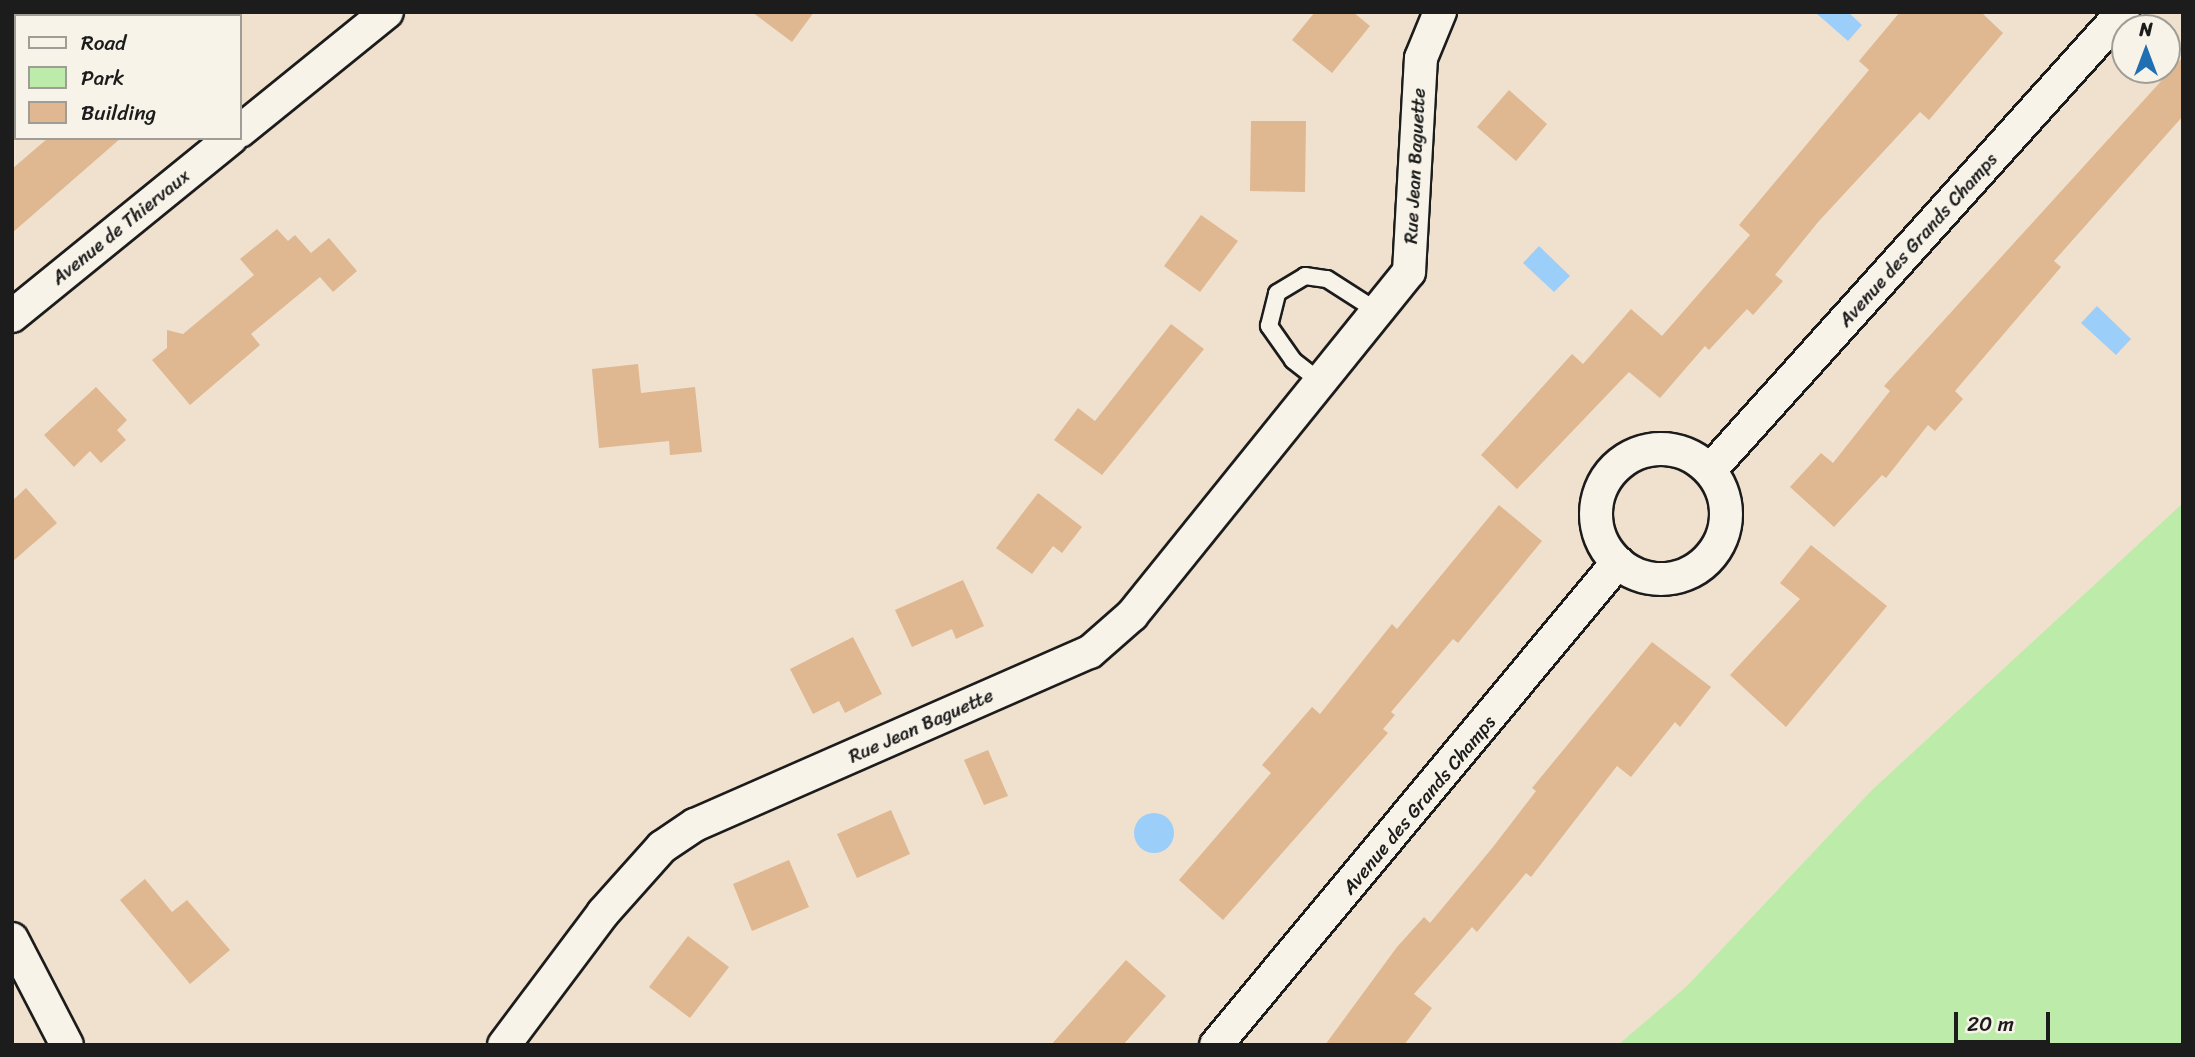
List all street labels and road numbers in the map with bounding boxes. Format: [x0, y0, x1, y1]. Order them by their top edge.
street label: Rue Jean Baguette [1400, 88, 1430, 244]
street label: Avenue des Grands Champs [1834, 148, 2002, 332]
street label: Avenue de Thiervaux [47, 164, 195, 290]
street label: Rue Jean Baguette [845, 684, 997, 768]
street label: Avenue des Grands Champs [1337, 711, 1501, 899]

